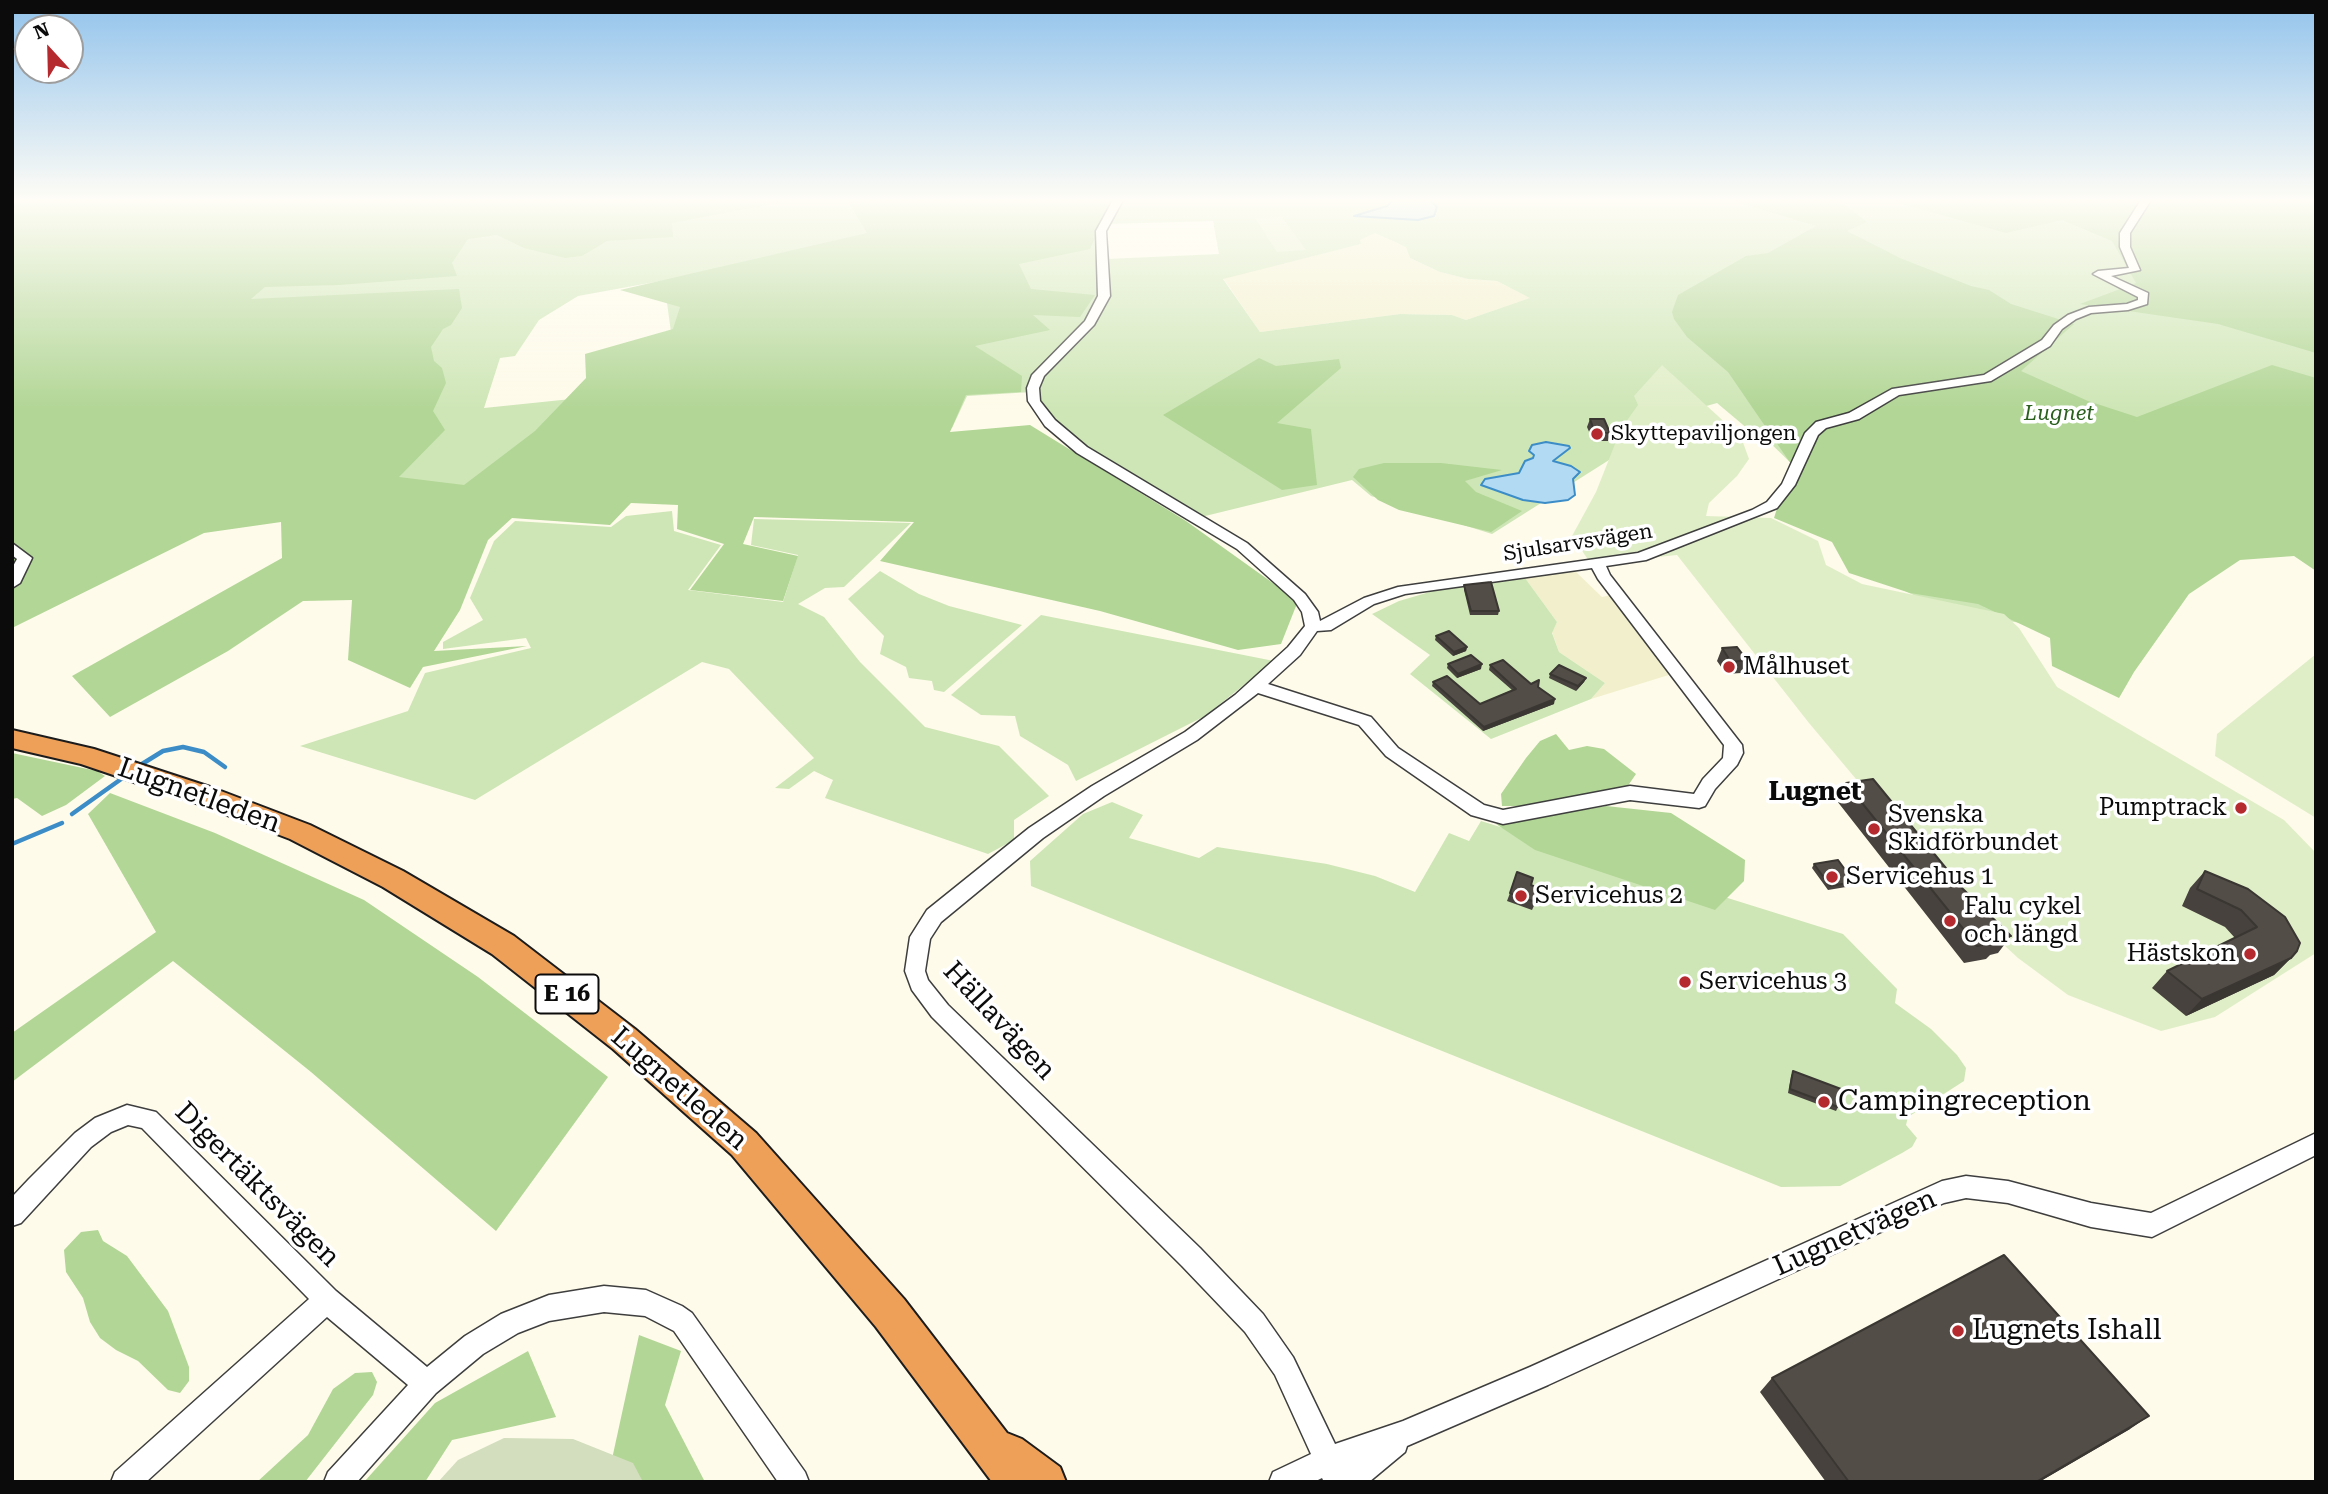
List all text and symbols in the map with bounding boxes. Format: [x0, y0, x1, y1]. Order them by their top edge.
north arrow [14, 14, 84, 84]
text: N [31, 18, 53, 44]
park label: Lugnet [2024, 401, 2094, 427]
place label: Skyttepaviljongen [1611, 421, 1796, 447]
marker: Skyttepaviljongen [1589, 426, 1605, 442]
street label: Sjulsarvsvägen [1502, 519, 1654, 567]
place label: Målhuset [1743, 653, 1850, 681]
marker: Målhuset [1721, 659, 1737, 675]
street label: Lugnetleden [113, 751, 285, 841]
district label: Lugnet [1768, 776, 1862, 808]
place label: Pumptrack [2099, 794, 2227, 822]
marker: Pumptrack [2233, 800, 2249, 816]
place label: Svenska Skidförbundet [1888, 801, 2059, 857]
marker: Svenska Skidförbundet [1866, 821, 1882, 837]
place label: Servicehus 1 [1846, 863, 1994, 891]
marker: Servicehus 1 [1824, 869, 1840, 885]
place label: Servicehus 2 [1535, 882, 1683, 910]
marker: Servicehus 2 [1513, 888, 1529, 904]
place label: Falu cykel och längd [1964, 893, 2081, 949]
marker: Falu cykel och längd [1942, 913, 1958, 929]
place label: Hästskon [2127, 940, 2236, 968]
marker: Hästskon [2242, 946, 2258, 962]
street label: Hällavägen [936, 955, 1062, 1087]
place label: Servicehus 3 [1699, 968, 1847, 996]
road number: E 16 [536, 974, 598, 1014]
marker: Servicehus 3 [1677, 974, 1693, 990]
street label: Lugnetleden [604, 1021, 754, 1157]
place label: Campingreception [1838, 1085, 2091, 1119]
marker: Campingreception [1816, 1094, 1832, 1110]
street label: Digertäktsvägen [168, 1096, 346, 1274]
street label: Lugnetvägen [1769, 1182, 1941, 1284]
place label: Lugnets Ishall [1972, 1314, 2161, 1348]
marker: Lugnets Ishall [1950, 1323, 1966, 1339]

